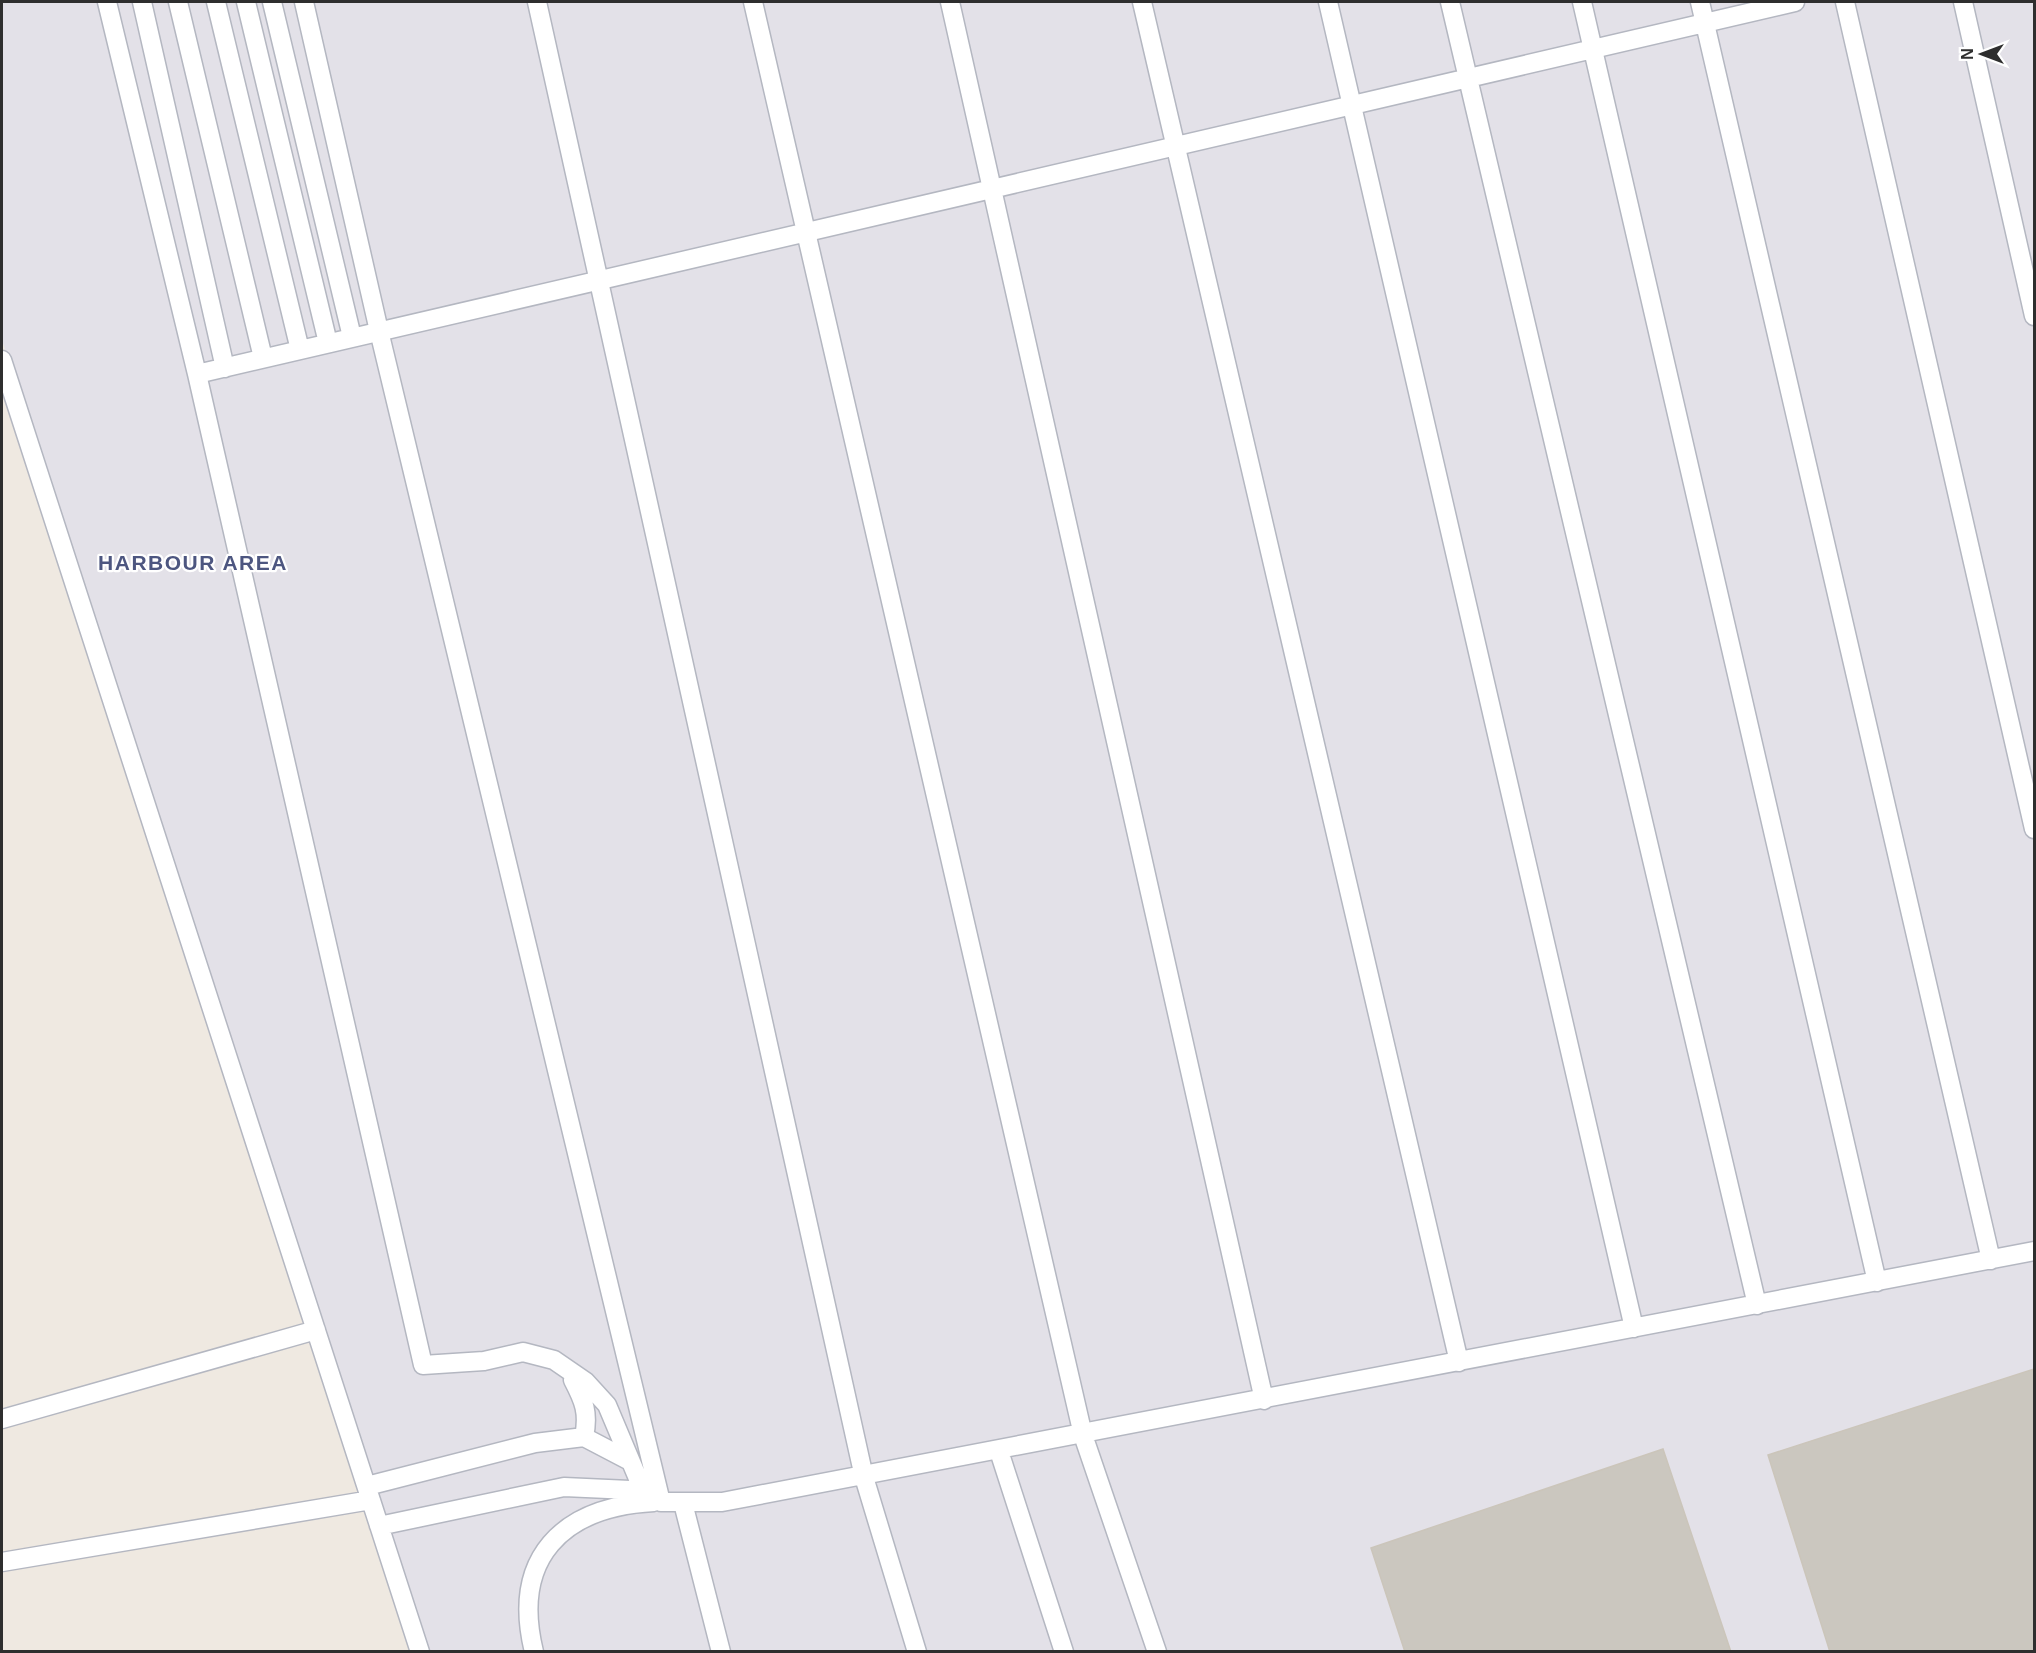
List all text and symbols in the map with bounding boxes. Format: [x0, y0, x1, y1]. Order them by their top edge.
north arrow [1952, 24, 2012, 84]
text: N [1959, 48, 1976, 60]
district label: HARBOUR AREA [98, 551, 288, 574]

